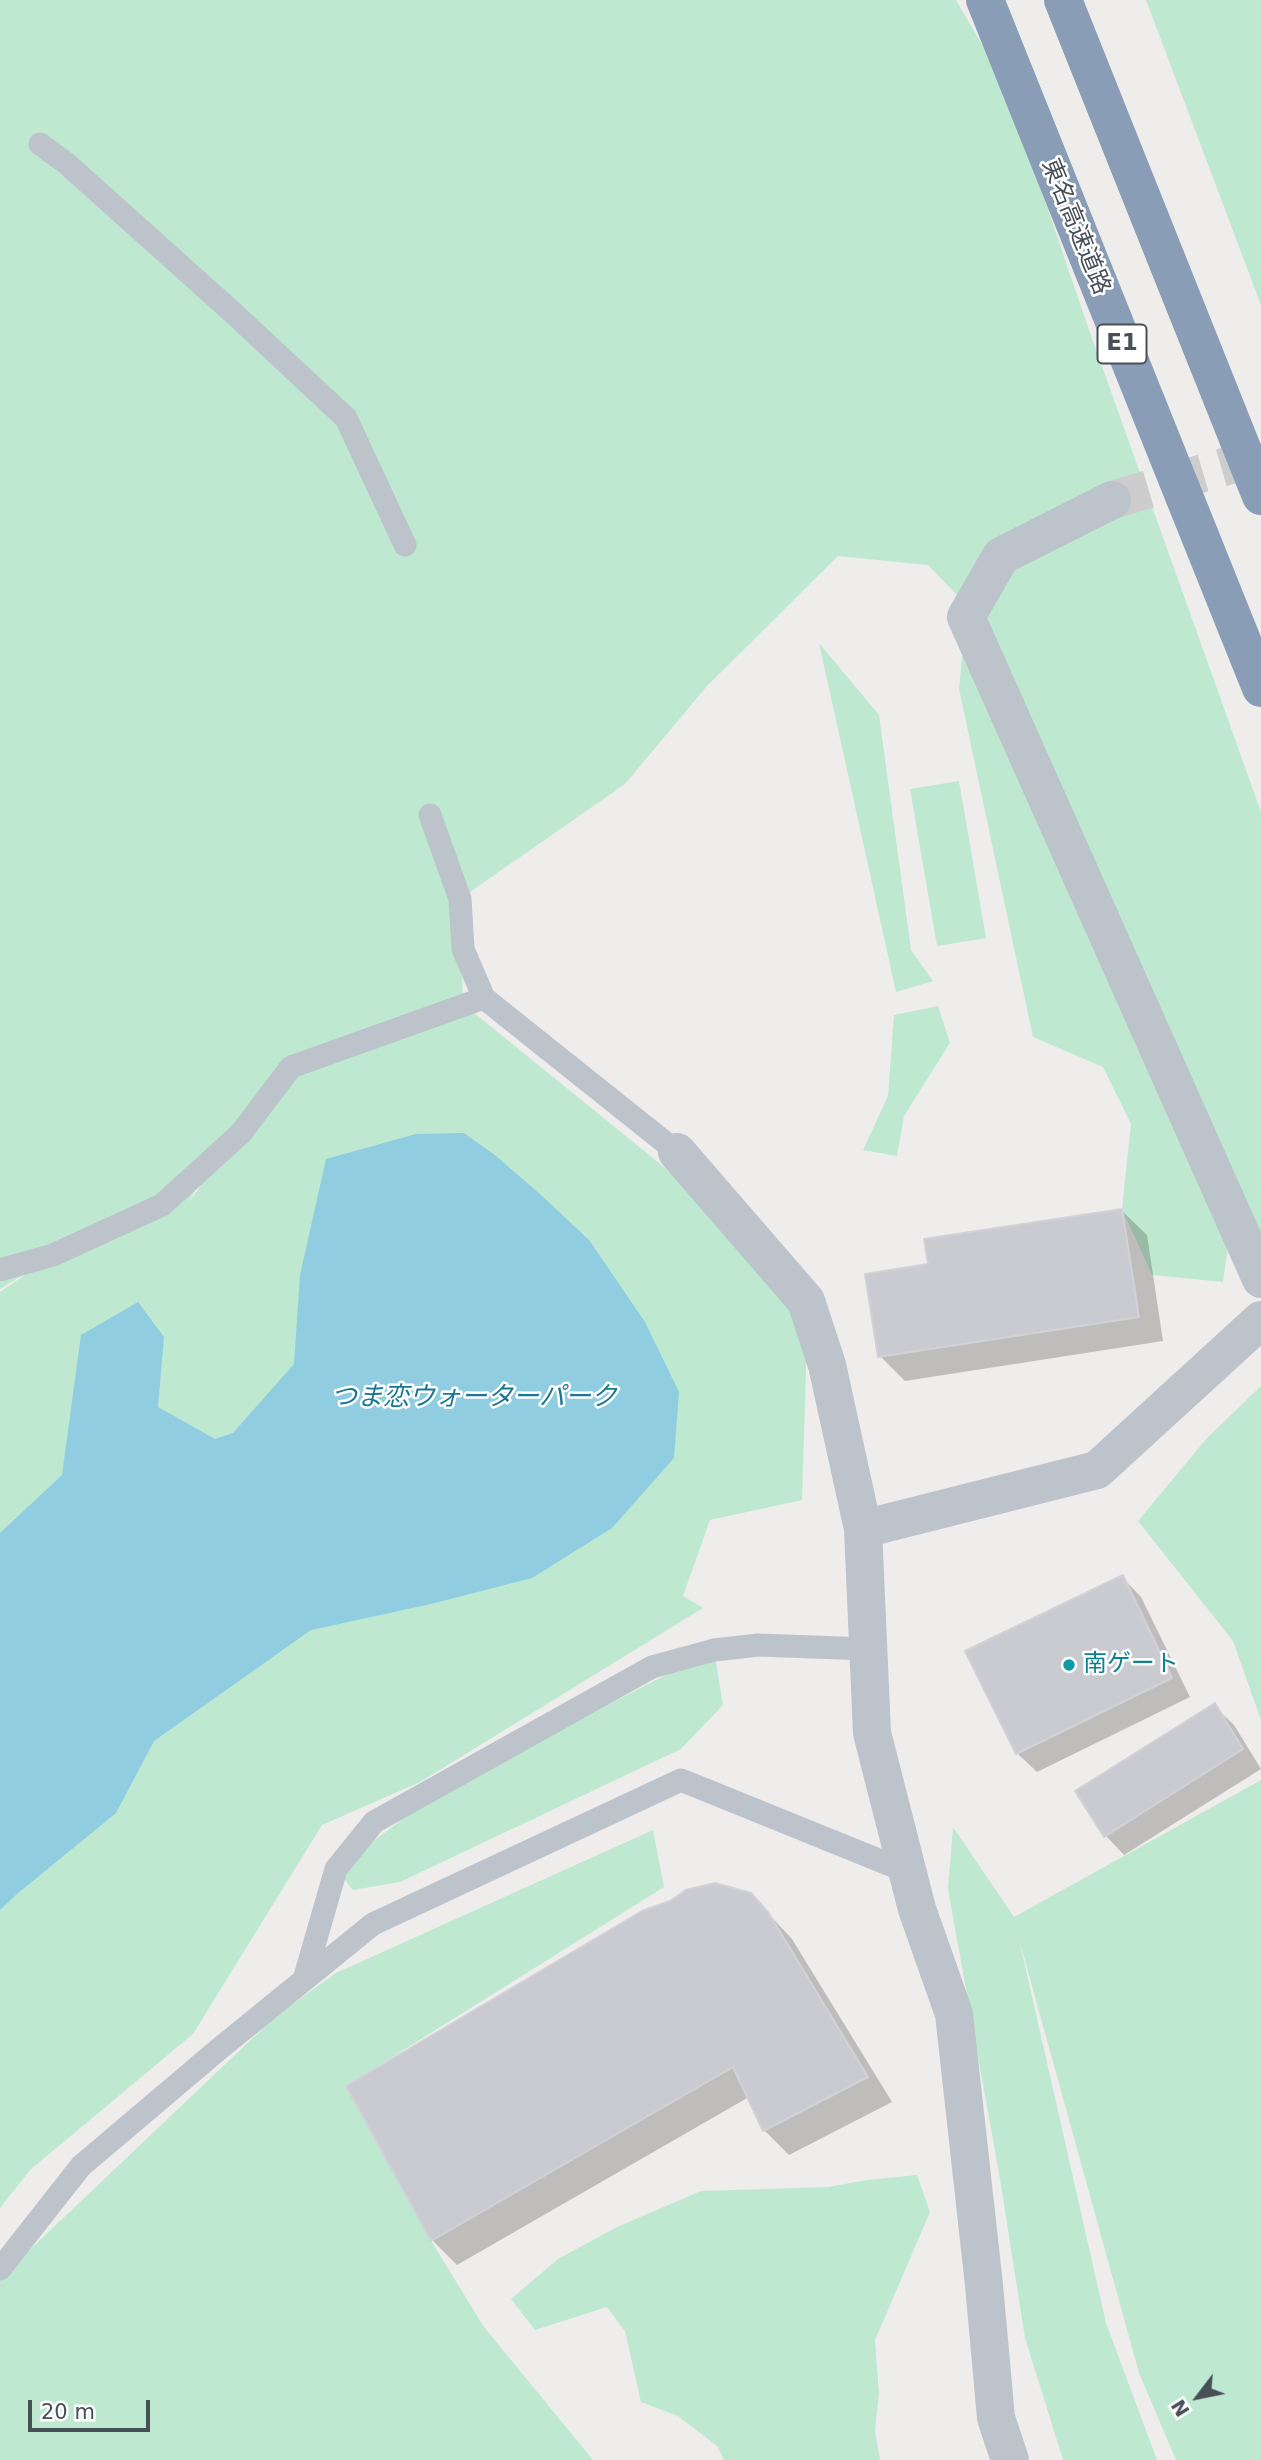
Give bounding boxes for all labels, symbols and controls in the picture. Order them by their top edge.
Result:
street label: 東名高速道路 [1035,155,1115,299]
road number: E1 [1098,324,1146,364]
water label: つま恋ウォーターパーク [331,1382,617,1414]
place label: 南ゲート [1083,1651,1179,1679]
marker: 南ゲート [1061,1657,1077,1673]
north arrow [1163,2362,1233,2432]
scale bar [32,2386,154,2430]
text: N [1167,2396,1194,2421]
text: 20 m [41,2400,95,2424]

